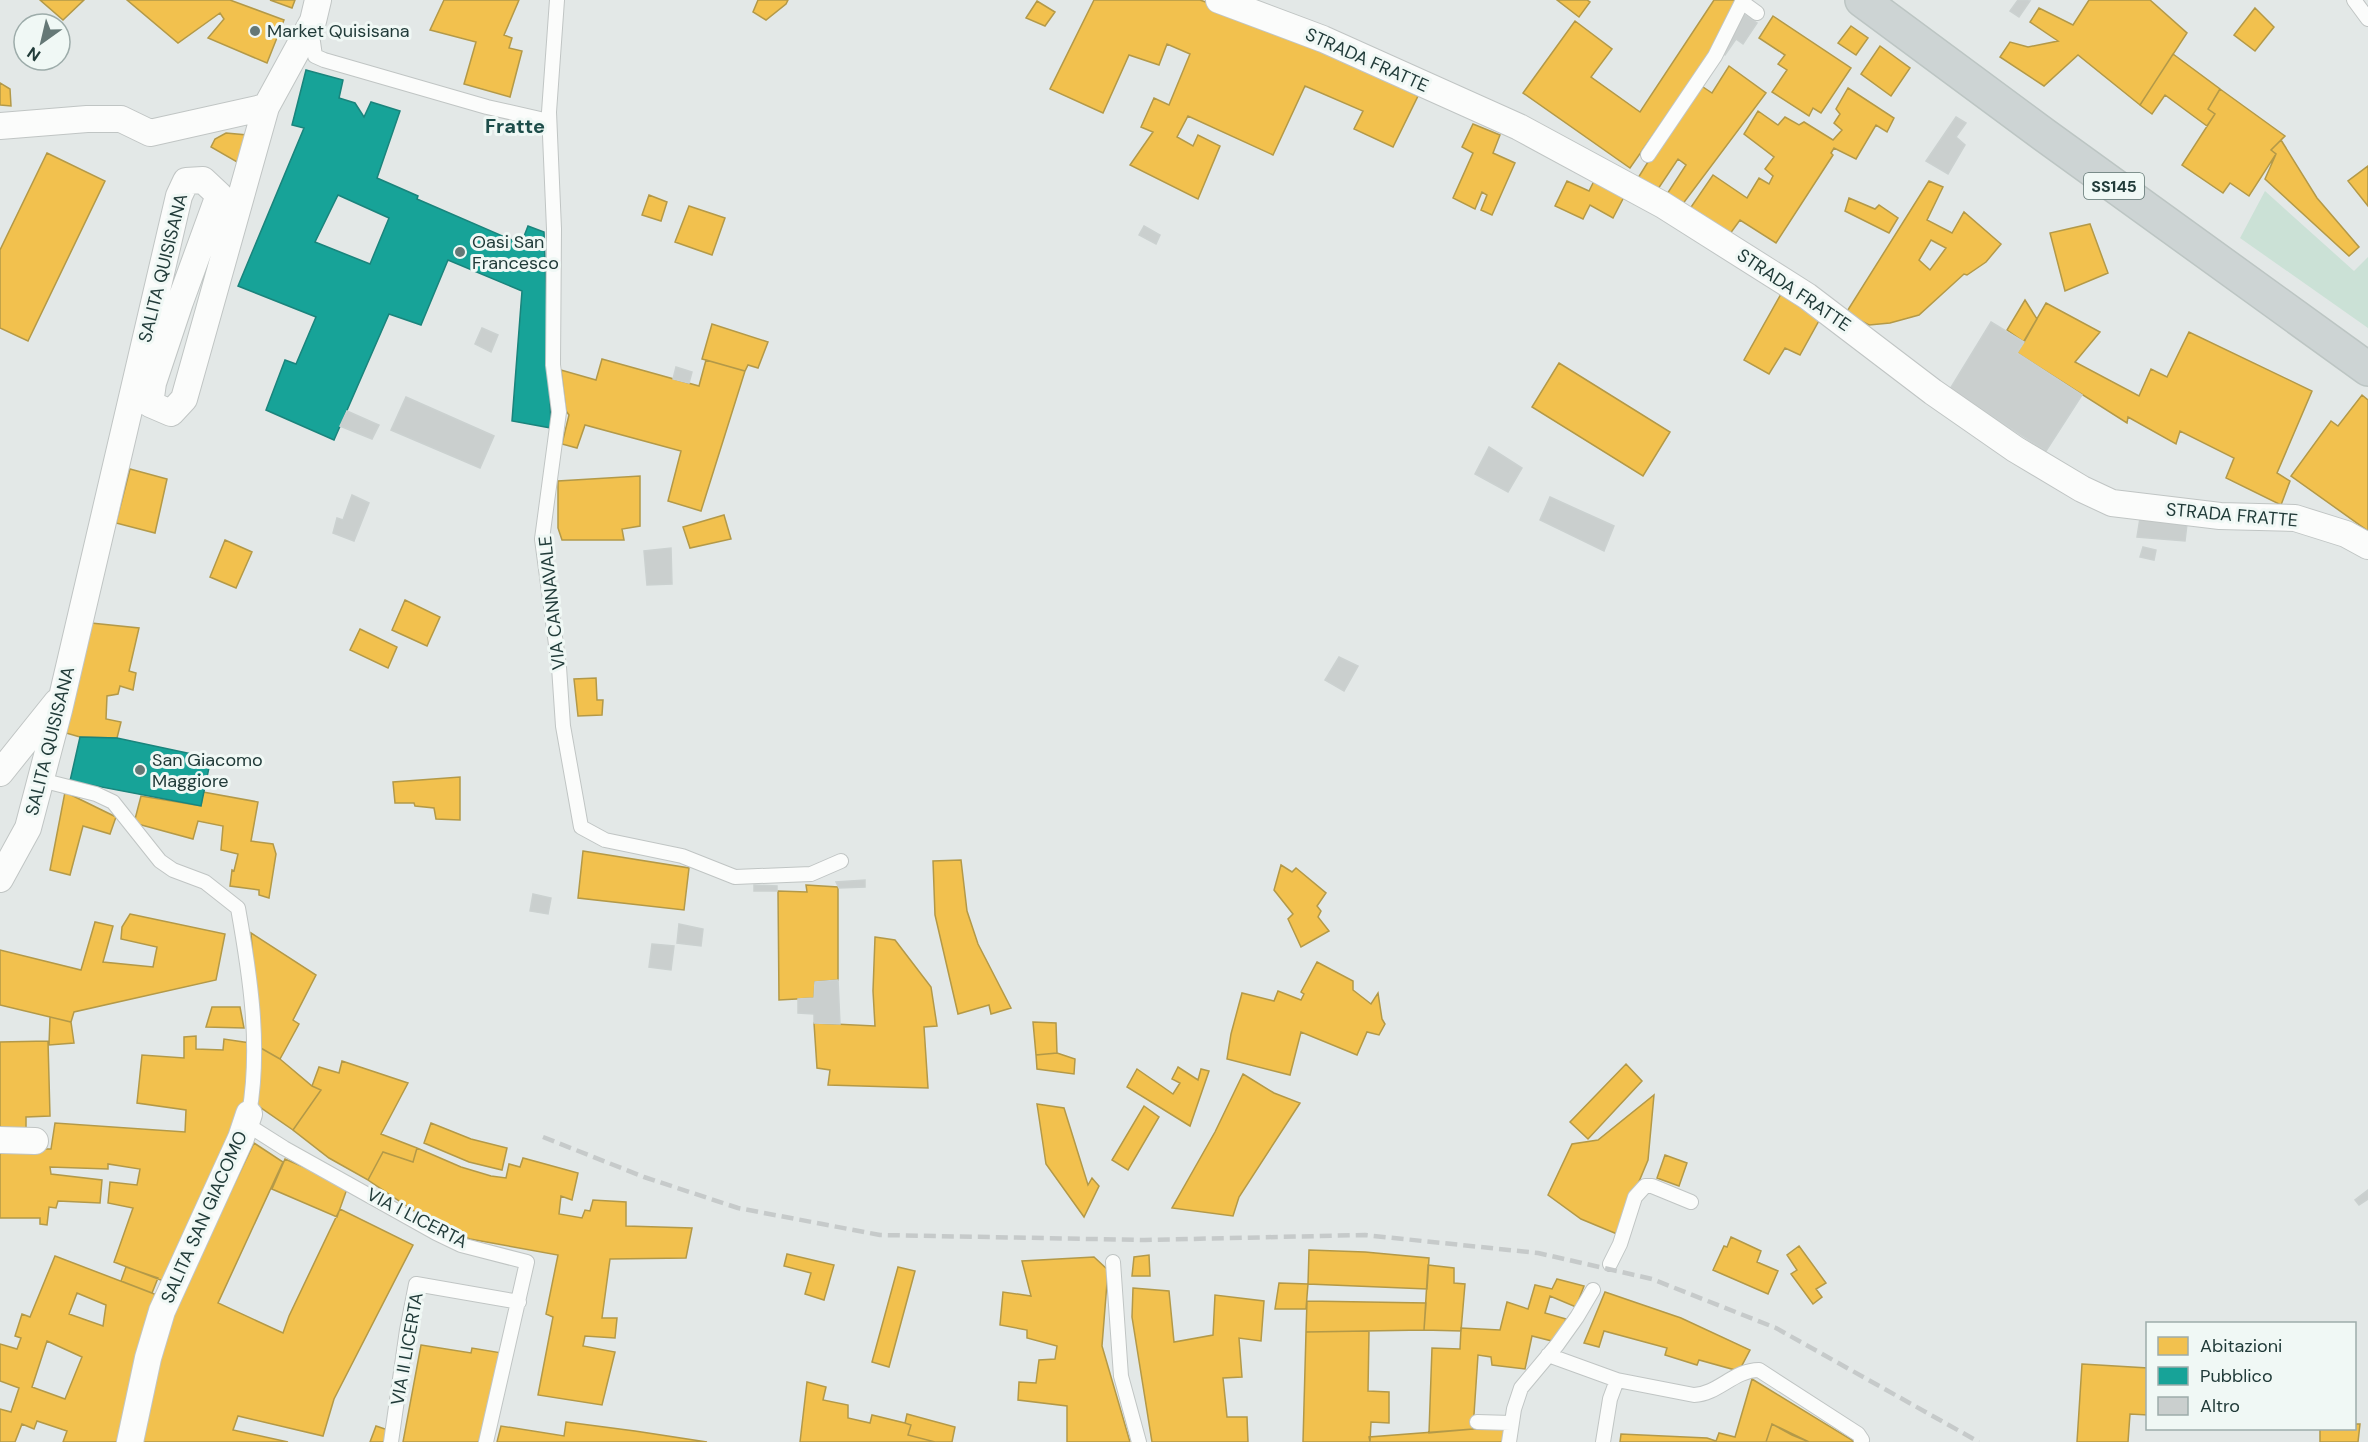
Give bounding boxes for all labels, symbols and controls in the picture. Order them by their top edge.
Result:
north arrow [12,12,72,72]
place label: Market Quisisana [267,19,410,43]
street label: STRADA FRATTE [1302,22,1432,98]
marker: Market Quisisana [248,24,262,38]
text: N [23,42,45,66]
district label: Fratte [485,113,545,139]
road number: SS145 [2084,173,2144,199]
street label: SALITA QUISISANA [133,191,193,345]
place label: Oasi San Francesco [472,230,559,275]
street label: STRADA FRATTE [1732,243,1856,337]
marker: Oasi San Francesco [453,245,467,259]
street label: STRADA FRATTE [2165,497,2299,533]
street label: VIA CANNAVALE [533,535,571,671]
street label: SALITA QUISISANA [20,664,80,818]
place label: San Giacomo Maggiore [152,748,263,793]
marker: San Giacomo Maggiore [133,763,147,777]
street label: SALITA SAN GIACOMO [155,1127,253,1307]
street label: VIA I LICERTA [363,1182,472,1254]
street label: VIA II LICERTA [385,1291,429,1407]
legend [2146,1322,2356,1430]
text: Abitazioni [2200,1334,2282,1358]
text: Pubblico [2200,1364,2273,1388]
text: Altro [2200,1394,2240,1418]

